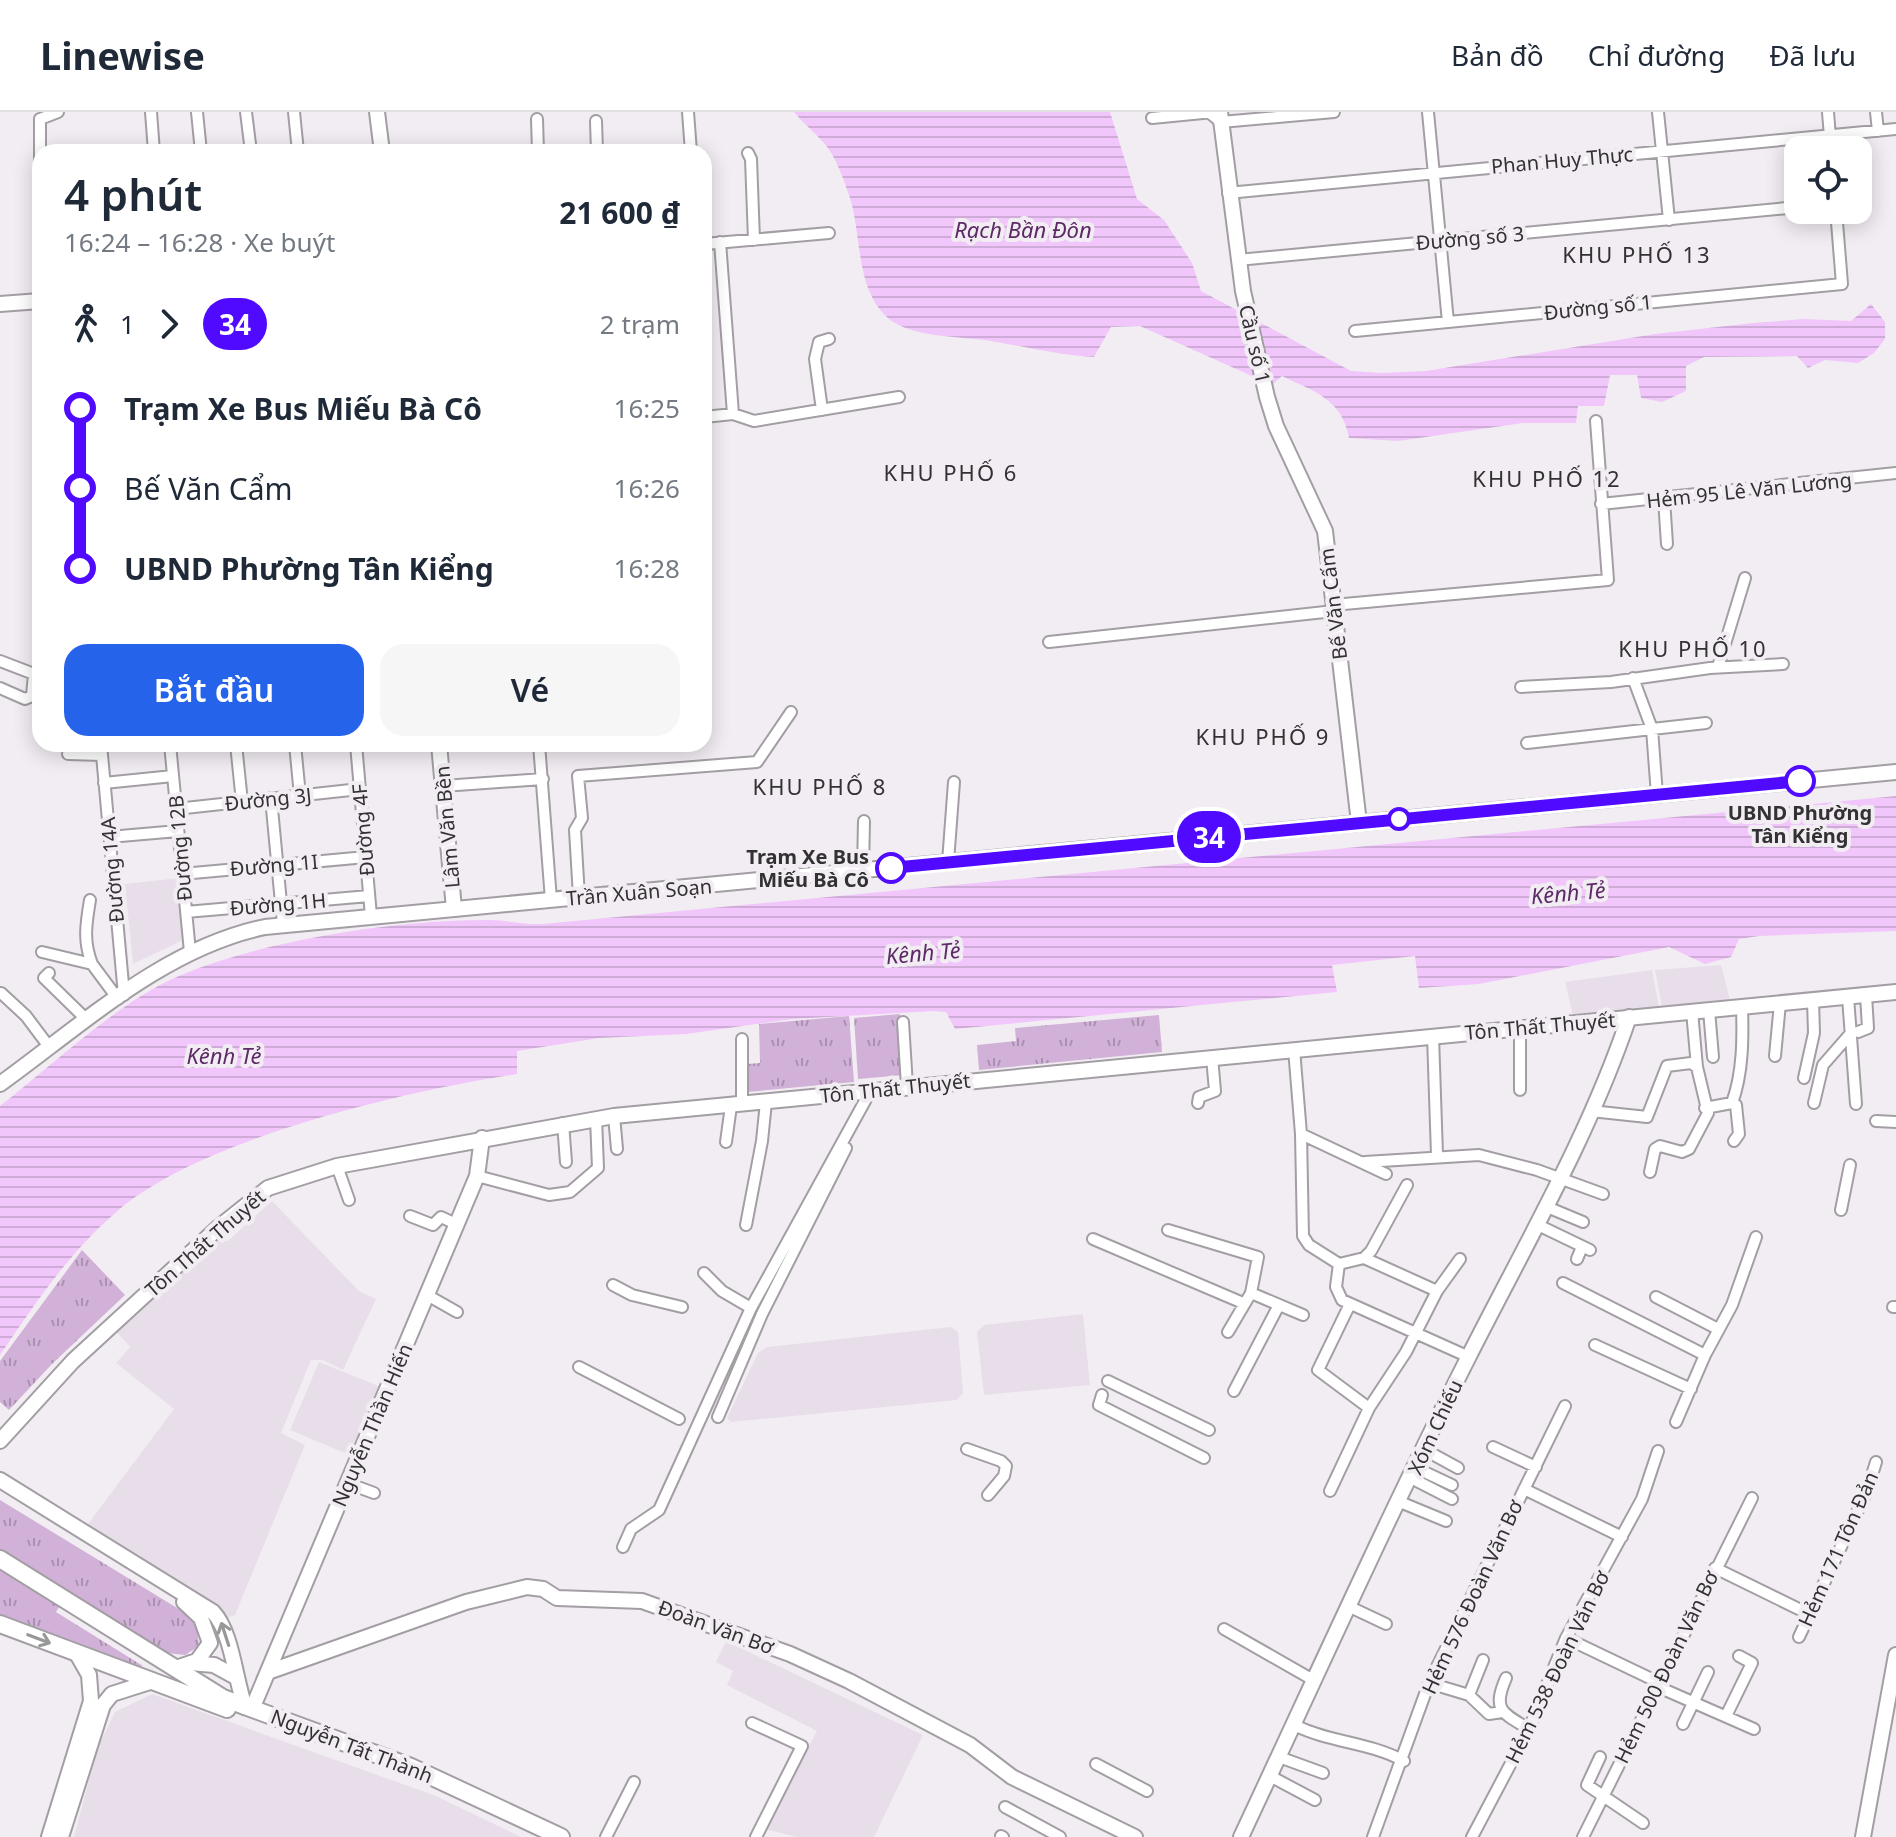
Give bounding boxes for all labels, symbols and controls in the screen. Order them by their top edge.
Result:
text: Linewise [40,29,205,81]
text: Bản đồ [1451,36,1544,74]
text: Chỉ đường [1588,36,1725,74]
text: Đã lưu [1769,36,1856,74]
map controls [1784,136,1872,224]
button: locate [1784,136,1872,224]
street label: Phan Huy Thực [1490,140,1634,180]
text: 4 phút [64,164,202,224]
text: 21 600 ₫ [559,192,680,233]
water label: Rạch Bần Đôn [954,214,1092,244]
street label: Đường số 3 [1415,220,1525,256]
text: 16:24 – 16:28 · Xe buýt [64,224,335,260]
district label: KHU PHỐ 13 [1562,239,1712,269]
street label: Đường số 1 [1543,288,1653,326]
icon: walk [64,302,108,346]
icon: forward [147,302,191,346]
street label: Cầu số 1 [1233,302,1277,386]
text: 34 [219,305,251,343]
text: 1 [120,306,135,342]
text: 2 trạm [600,306,680,342]
text: Trạm Xe Bus Miếu Bà Cô [124,388,482,429]
text: 16:25 [614,390,680,426]
district label: KHU PHỐ 6 [884,457,1018,487]
district label: KHU PHỐ 12 [1472,463,1622,493]
street label: Hẻm 95 Lê Văn Lương [1645,466,1853,514]
text: Bế Văn Cẩm [124,468,293,509]
text: 16:26 [614,470,680,506]
street label: Bế Văn Cấm [1313,547,1353,661]
text: UBND Phường Tân Kiểng [124,548,494,589]
text: 16:28 [614,550,680,586]
district label: KHU PHỐ 10 [1618,633,1768,663]
button: Bắt đầu [64,644,364,736]
button: Vé [380,644,680,736]
district label: KHU PHỐ 9 [1196,721,1330,751]
street label: Lâm Văn Bền [428,765,466,889]
marker: UBND Phường Tân Kiểng [1785,766,1815,796]
district label: KHU PHỐ 8 [753,771,887,801]
street label: Đường 3J [223,781,313,817]
street label: Đường 4F [346,783,380,877]
street label: Đường 12B [162,794,198,902]
place label: UBND Phường Tân Kiểng [1728,799,1872,849]
unlabelled marker [1388,808,1410,830]
line badge: 34 [1173,811,1245,863]
street label: Đường 14A [94,816,130,924]
text: 34 [1193,818,1225,856]
place label: Trạm Xe Bus Miếu Bà Cô [746,843,869,893]
street label: Đường 1I [229,848,319,882]
marker: Trạm Xe Bus Miếu Bà Cô [876,853,906,883]
street label: Trần Xuân Soạn [565,872,713,912]
water label: Kênh Tẻ [1529,874,1607,910]
street label: Đường 1H [229,886,327,922]
water label: Kênh Tẻ [884,934,962,970]
street label: Tôn Thất Thuyết [1464,1006,1616,1046]
water label: Kênh Tẻ [187,1040,262,1070]
street label: Tôn Thất Thuyết [818,1067,972,1109]
street label: Tôn Thất Thuyết [139,1183,271,1303]
street label: Nguyễn Thần Hiến [325,1339,419,1511]
street label: Xóm Chiếu [1401,1375,1469,1479]
street label: Hẻm 171 Tôn Đản [1792,1467,1884,1631]
street label: Hẻm 576 Đoàn Văn Bơ [1415,1495,1529,1698]
street label: Hẻm 538 Đoàn Văn Bơ [1499,1566,1616,1768]
street label: Hẻm 500 Đoàn Văn Bơ [1608,1566,1725,1768]
street label: Đoàn Văn Bơ [654,1594,778,1661]
one-way arrow [217,1622,232,1648]
one-way arrow [26,1633,51,1647]
street label: Nguyễn Tất Thành [267,1703,437,1789]

